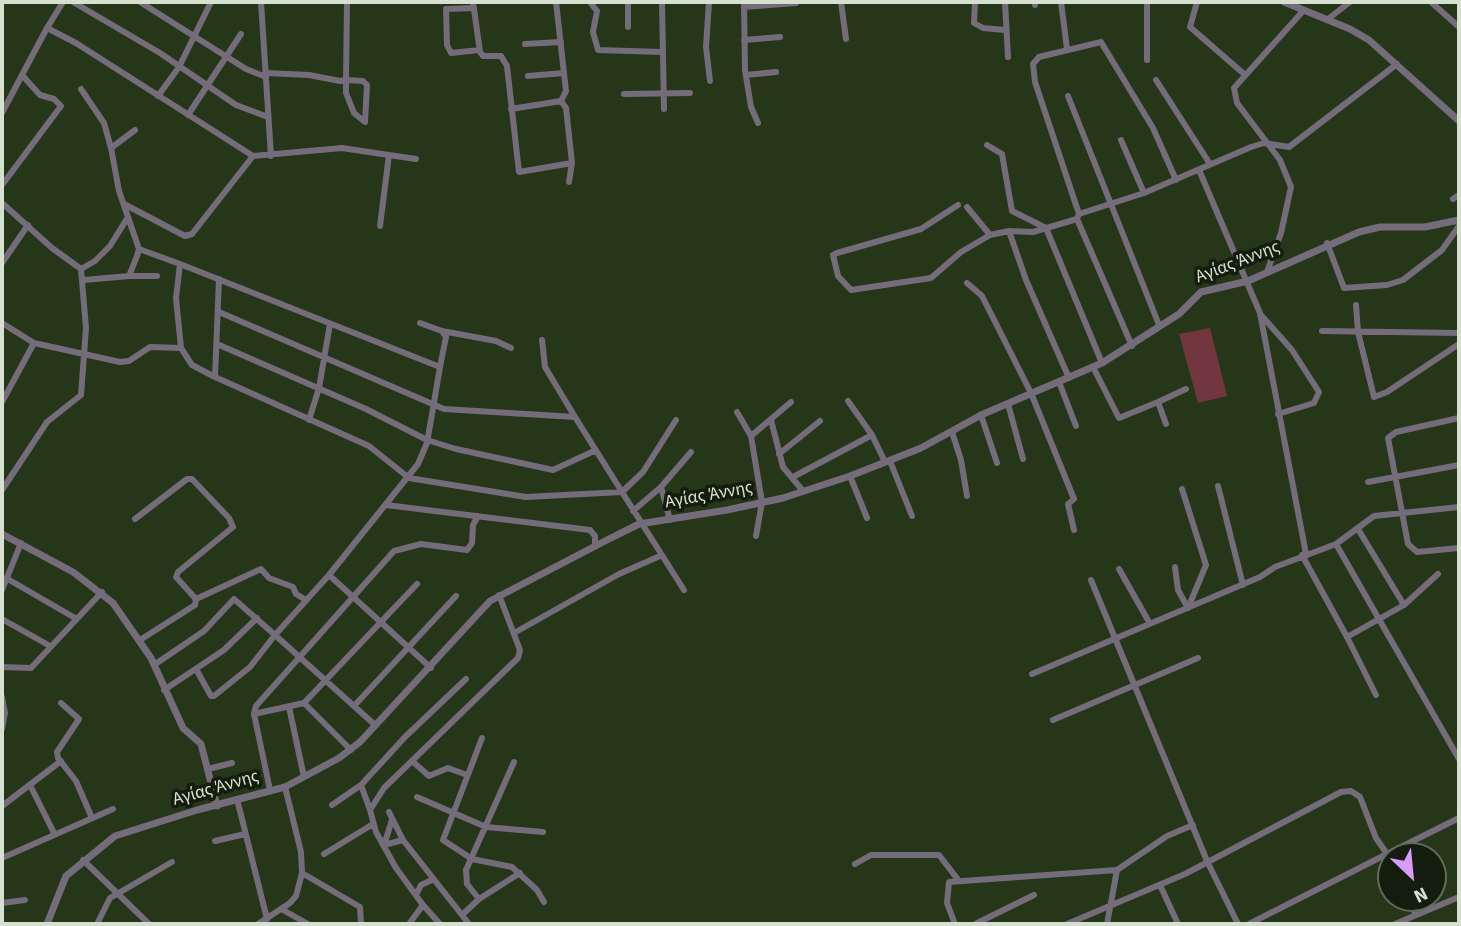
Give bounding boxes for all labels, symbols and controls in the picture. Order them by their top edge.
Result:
street label: Αγίας Άννης [1193,237,1283,289]
street label: Αγίας Άννης [663,478,755,514]
street label: Αγίας Άννης [170,766,262,812]
north arrow [1377,842,1447,912]
text: N [1409,880,1432,909]

